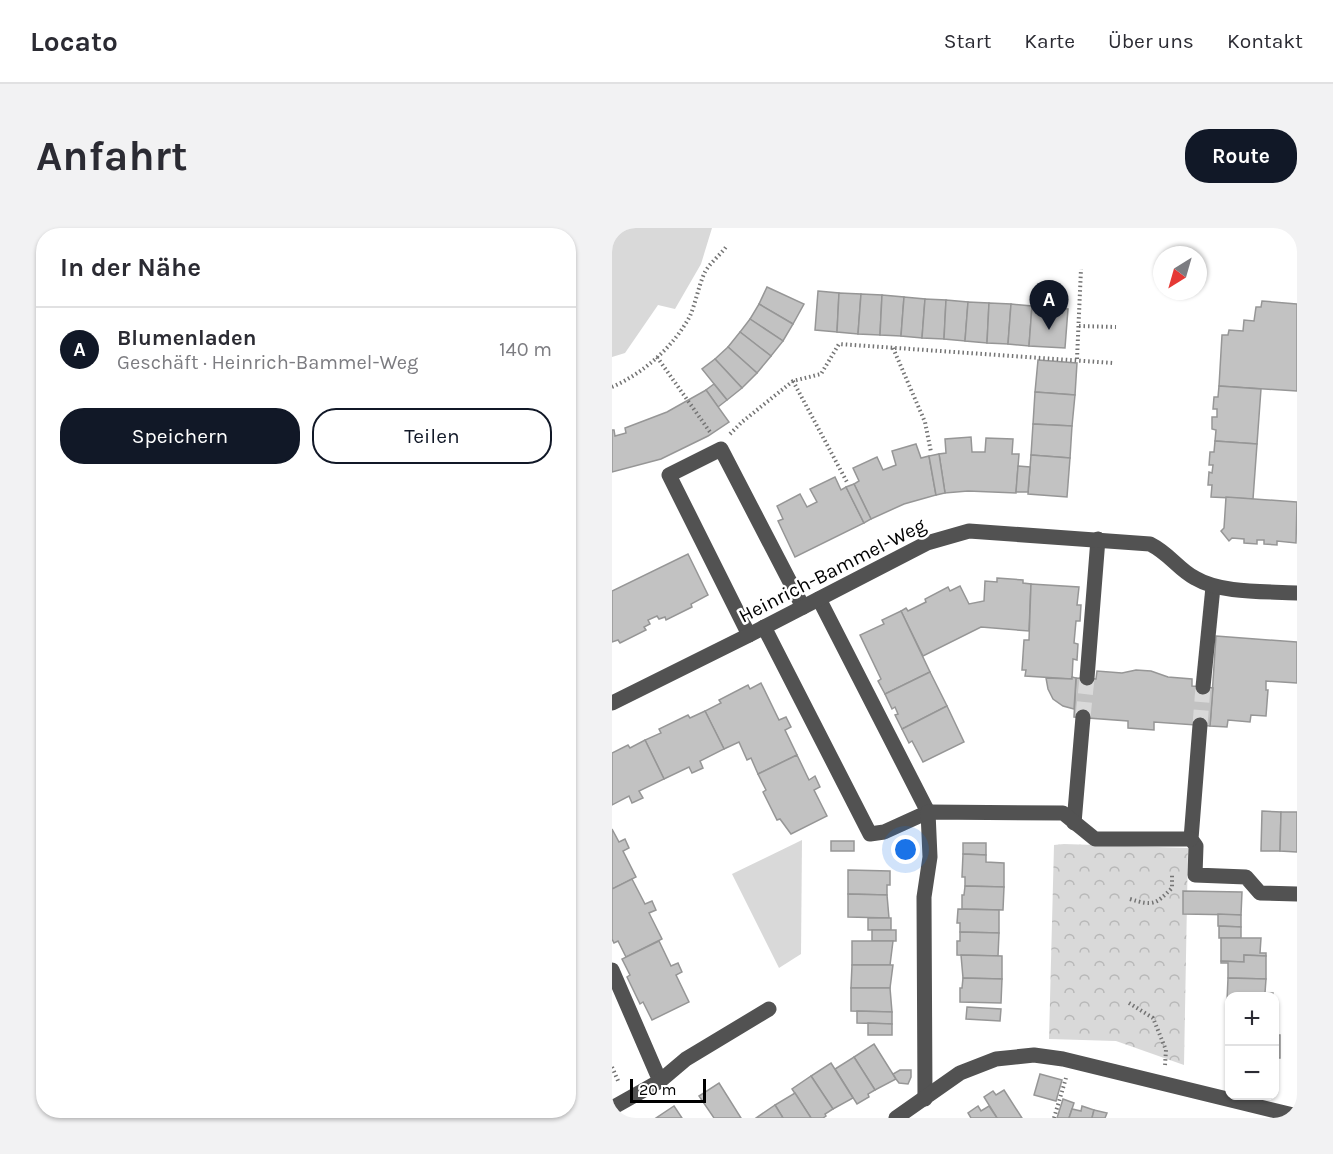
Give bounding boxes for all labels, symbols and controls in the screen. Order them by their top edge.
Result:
text: Locato [30,25,118,58]
text: Start [944,29,991,53]
text: Karte [1024,29,1075,53]
text: Über uns [1108,29,1194,53]
text: Kontakt [1227,29,1303,53]
button: Route [1185,129,1297,183]
text: Anfahrt [36,131,188,181]
north arrow [1153,246,1207,300]
text: In der Nähe [60,252,201,283]
pin: A [1030,280,1068,330]
text: Blumenladen [117,325,256,351]
text: A [73,338,86,361]
text: 140 m [499,338,552,361]
text: Geschäft · Heinrich-Bammel-Weg [117,351,418,374]
button: Speichern [60,408,300,464]
button: Teilen [312,408,552,464]
street label: Heinrich-Bammel-Weg [735,513,930,628]
your location [891,835,920,864]
map controls [1225,992,1279,1100]
button: + [1225,992,1279,1046]
button: − [1225,1046,1279,1100]
scale bar [630,1076,706,1104]
text: 20 m [639,1080,677,1099]

